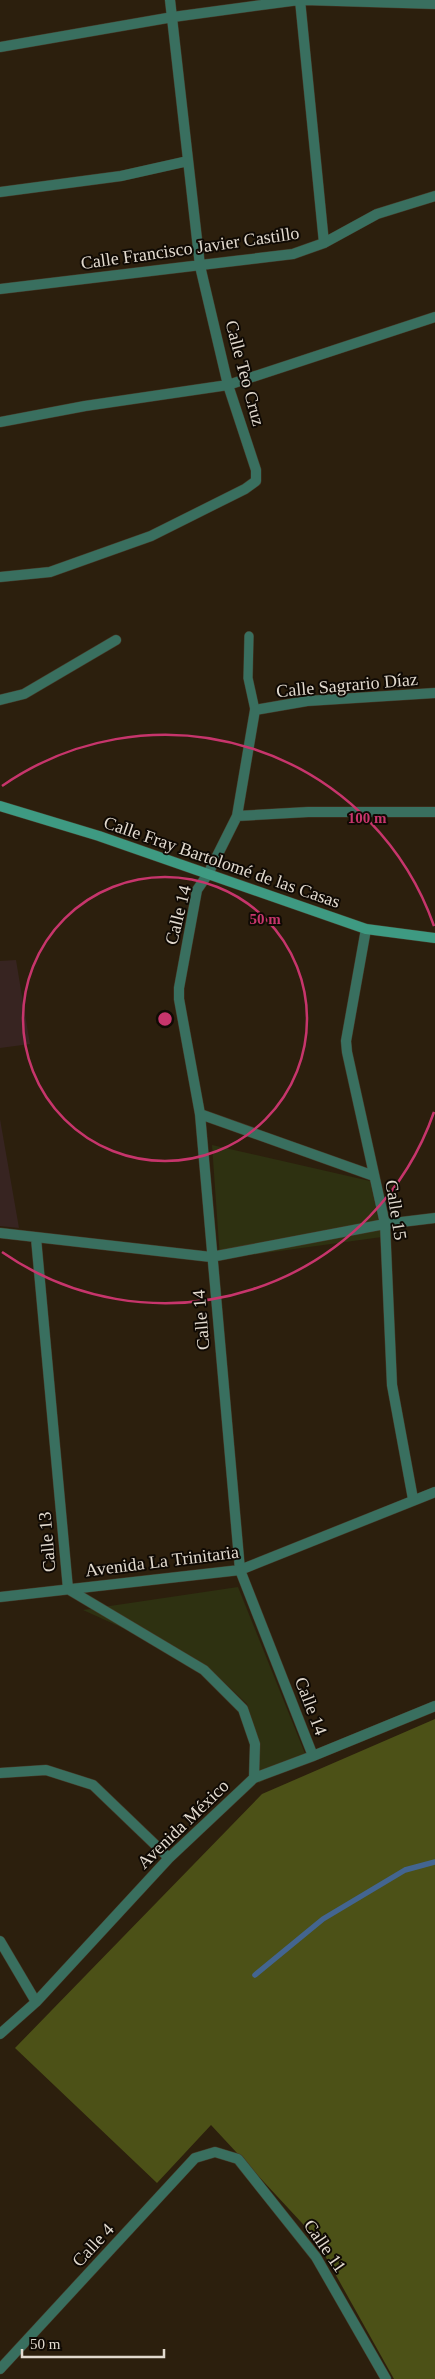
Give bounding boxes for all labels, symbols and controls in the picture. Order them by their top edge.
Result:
street label: Calle Francisco Javier Castillo [79,223,301,273]
street label: Calle Teo Cruz [221,318,269,428]
street label: Calle Sagrario Díaz [275,669,419,701]
text: 100 m [348,810,387,826]
street label: Calle Fray Bartolomé de las Casas [101,812,343,912]
street label: Calle 14 [161,883,195,947]
text: 50 m [249,911,281,927]
centre of rings [156,1010,174,1028]
street label: Calle 15 [381,1179,411,1241]
street label: Calle 14 [188,1289,214,1351]
street label: Calle 13 [34,1511,60,1573]
street label: Avenida La Trinitaria [84,1542,240,1580]
street label: Calle 14 [291,1674,331,1738]
street label: Avenida México [133,1775,233,1873]
street label: Calle 11 [300,2216,350,2276]
street label: Calle 4 [68,2219,118,2271]
scale bar [22,2326,165,2358]
text: 50 m [30,2336,61,2352]

